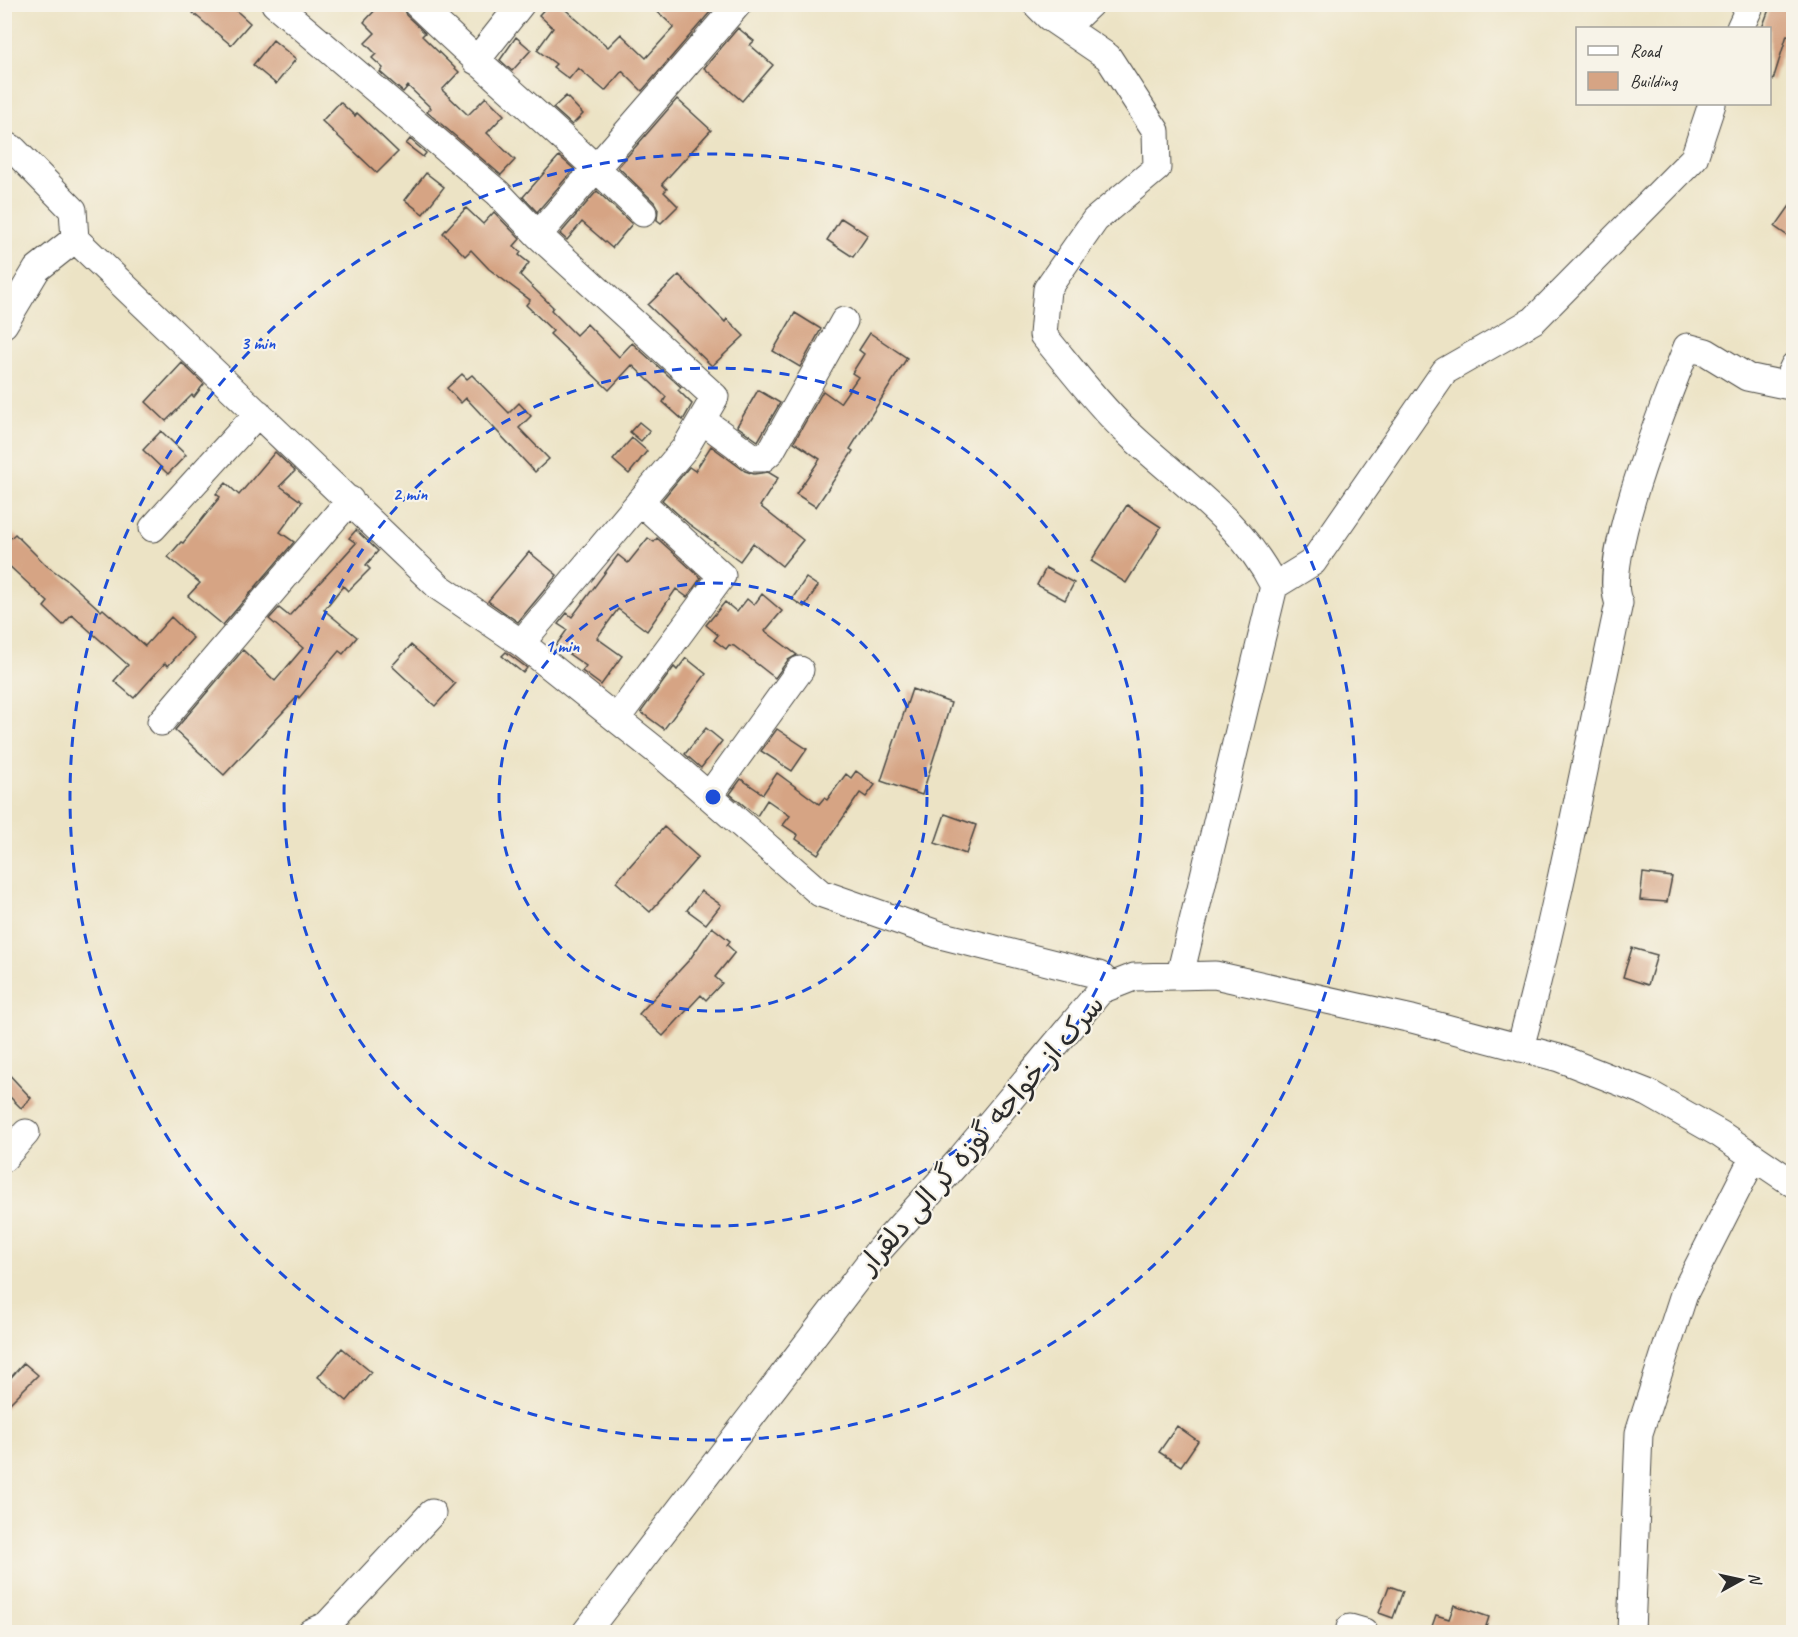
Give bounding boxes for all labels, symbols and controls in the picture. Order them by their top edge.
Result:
legend [1576,27,1771,105]
text: Road [1630,40,1663,62]
text: Building [1630,70,1679,92]
text: 3 min [241,332,276,354]
text: 2 min [393,483,428,505]
text: 1 min [545,635,580,657]
centre of rings [703,787,723,807]
street label: سرک از خواجه گوزه گر الی دلقرار [849,987,1112,1282]
north arrow [1711,1550,1771,1610]
text: N [1744,1572,1766,1587]

